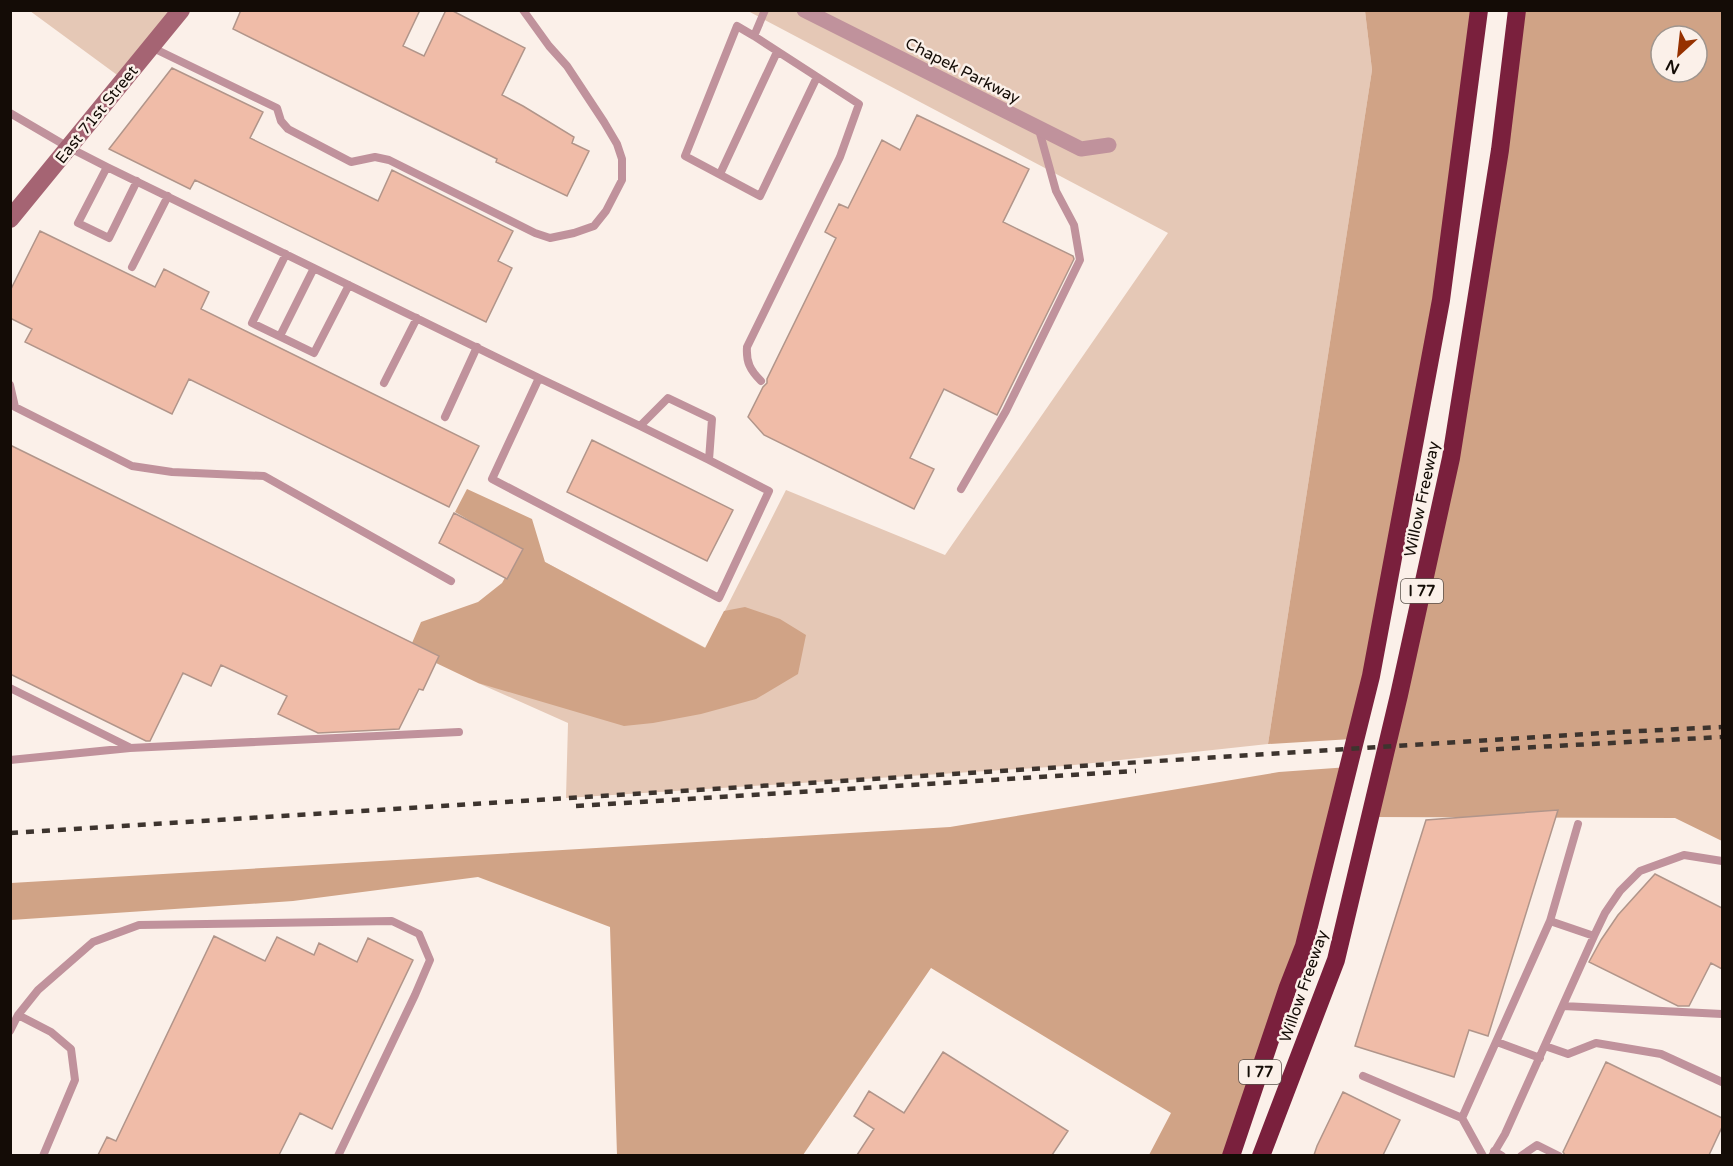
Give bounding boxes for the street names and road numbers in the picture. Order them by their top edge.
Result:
street label: Chapek Parkway [902,33,1024,109]
street label: East 71st Street [51,61,143,168]
street label: Willow Freeway [1400,439,1444,559]
road number: I 77 [1401,579,1443,603]
street label: Willow Freeway [1275,927,1333,1045]
road number: I 77 [1239,1060,1281,1084]

